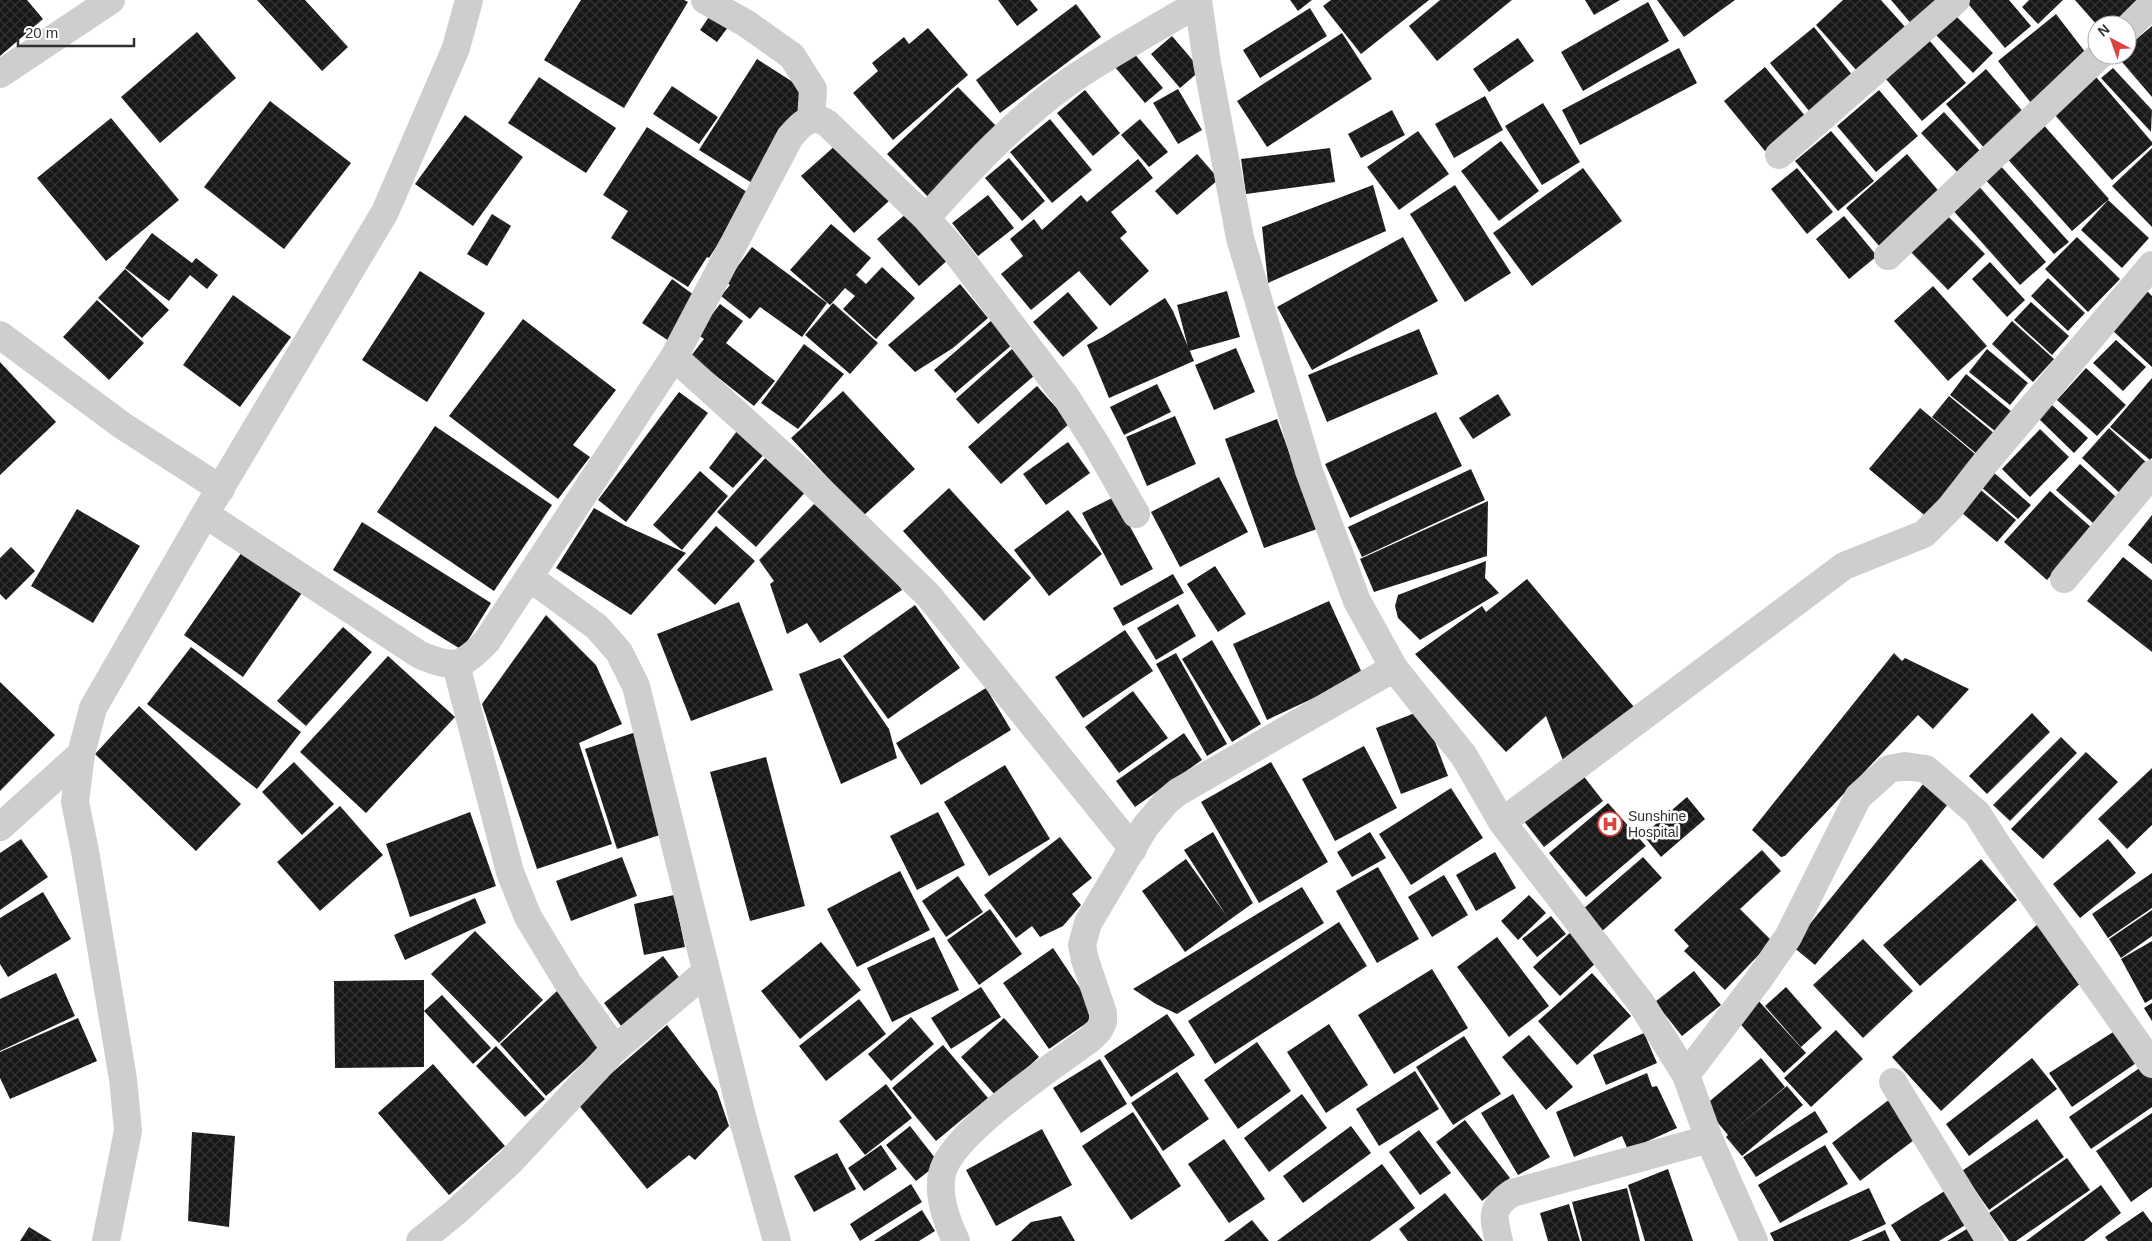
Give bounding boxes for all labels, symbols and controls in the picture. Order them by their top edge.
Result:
scale bar [18,15,134,47]
north arrow [2087,15,2137,65]
text: N [2094,21,2113,40]
text: 20 m [25,24,58,41]
place label: Sunshine Hospital [1628,808,1687,840]
hospital icon: Sunshine Hospital [1597,811,1623,837]

